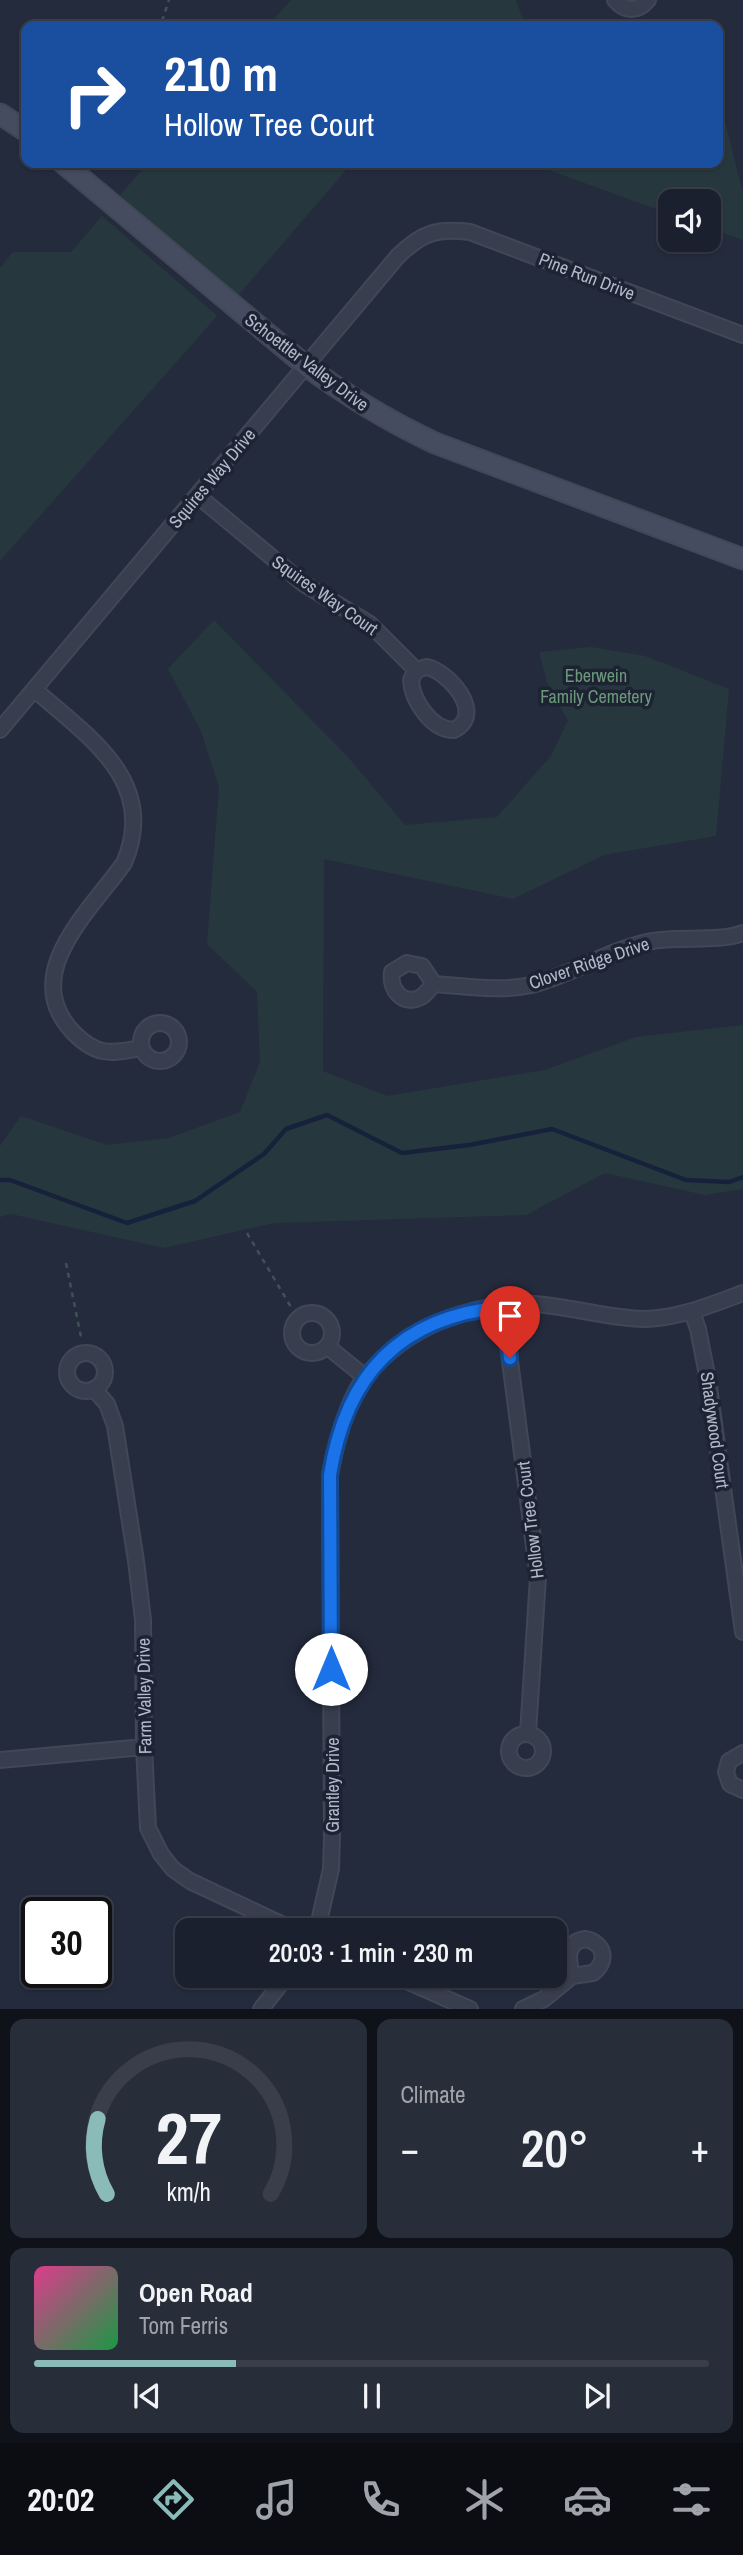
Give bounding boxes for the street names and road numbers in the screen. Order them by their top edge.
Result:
street label: Pine Run Drive [535,246,639,306]
street label: Schoettler Valley Drive [240,307,374,417]
street label: Squires Way Drive [163,423,261,533]
street label: Squires Way Court [267,549,383,641]
street label: Clover Ridge Drive [526,931,652,995]
street label: Shadywood Court [694,1370,736,1490]
street label: Hollow Tree Court [510,1460,550,1580]
street label: Farm Valley Drive [130,1638,158,1754]
street label: Grantley Drive [320,1737,345,1833]

